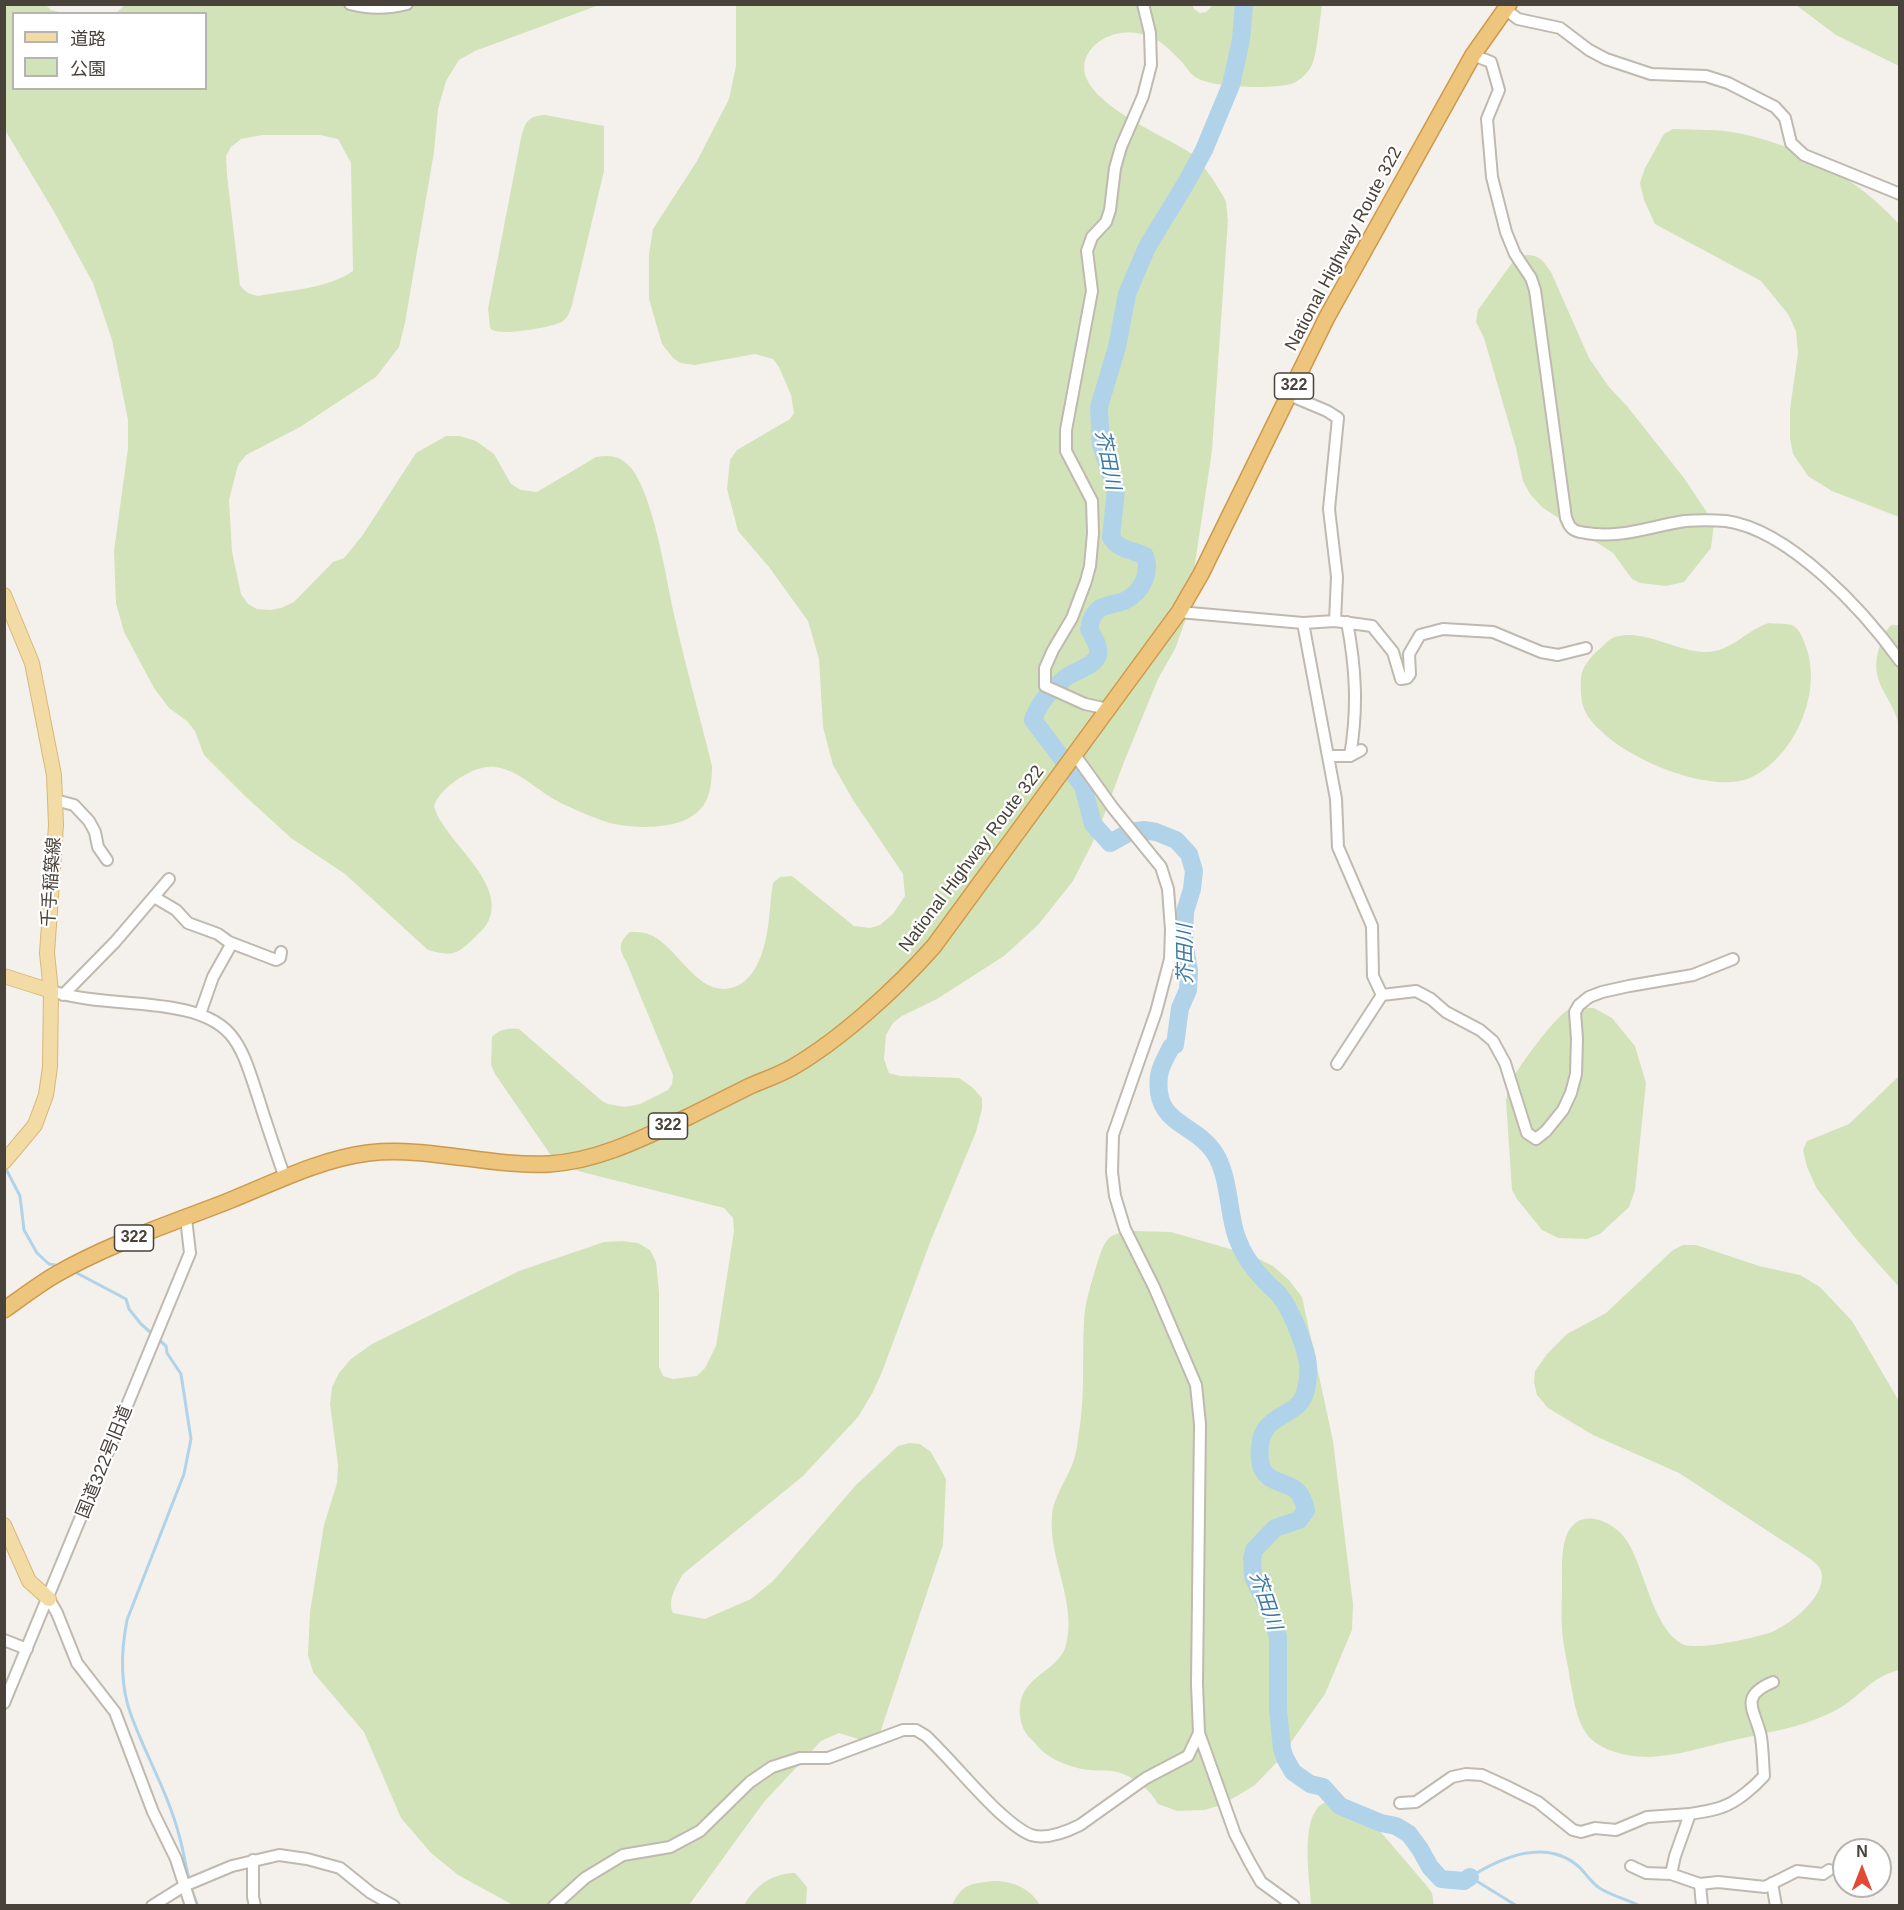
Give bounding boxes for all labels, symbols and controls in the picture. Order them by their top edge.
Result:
legend [12,12,207,90]
text: 道路 [70,29,106,49]
text: 公園 [70,59,106,79]
street label: National Highway Route 322 [1281,143,1407,355]
road number: 322 [1274,373,1314,399]
water label: 芥田川 [1089,428,1125,492]
street label: National Highway Route 322 [895,761,1049,957]
street label: 千手稲築線 [38,836,66,928]
water label: 芥田川 [1173,924,1199,984]
road number: 322 [648,1113,688,1139]
road number: 322 [114,1225,154,1251]
street label: 国道322号旧道 [73,1402,137,1522]
water label: 芥田川 [1244,1569,1286,1633]
north arrow [1832,1838,1892,1898]
text: N [1856,1843,1868,1860]

